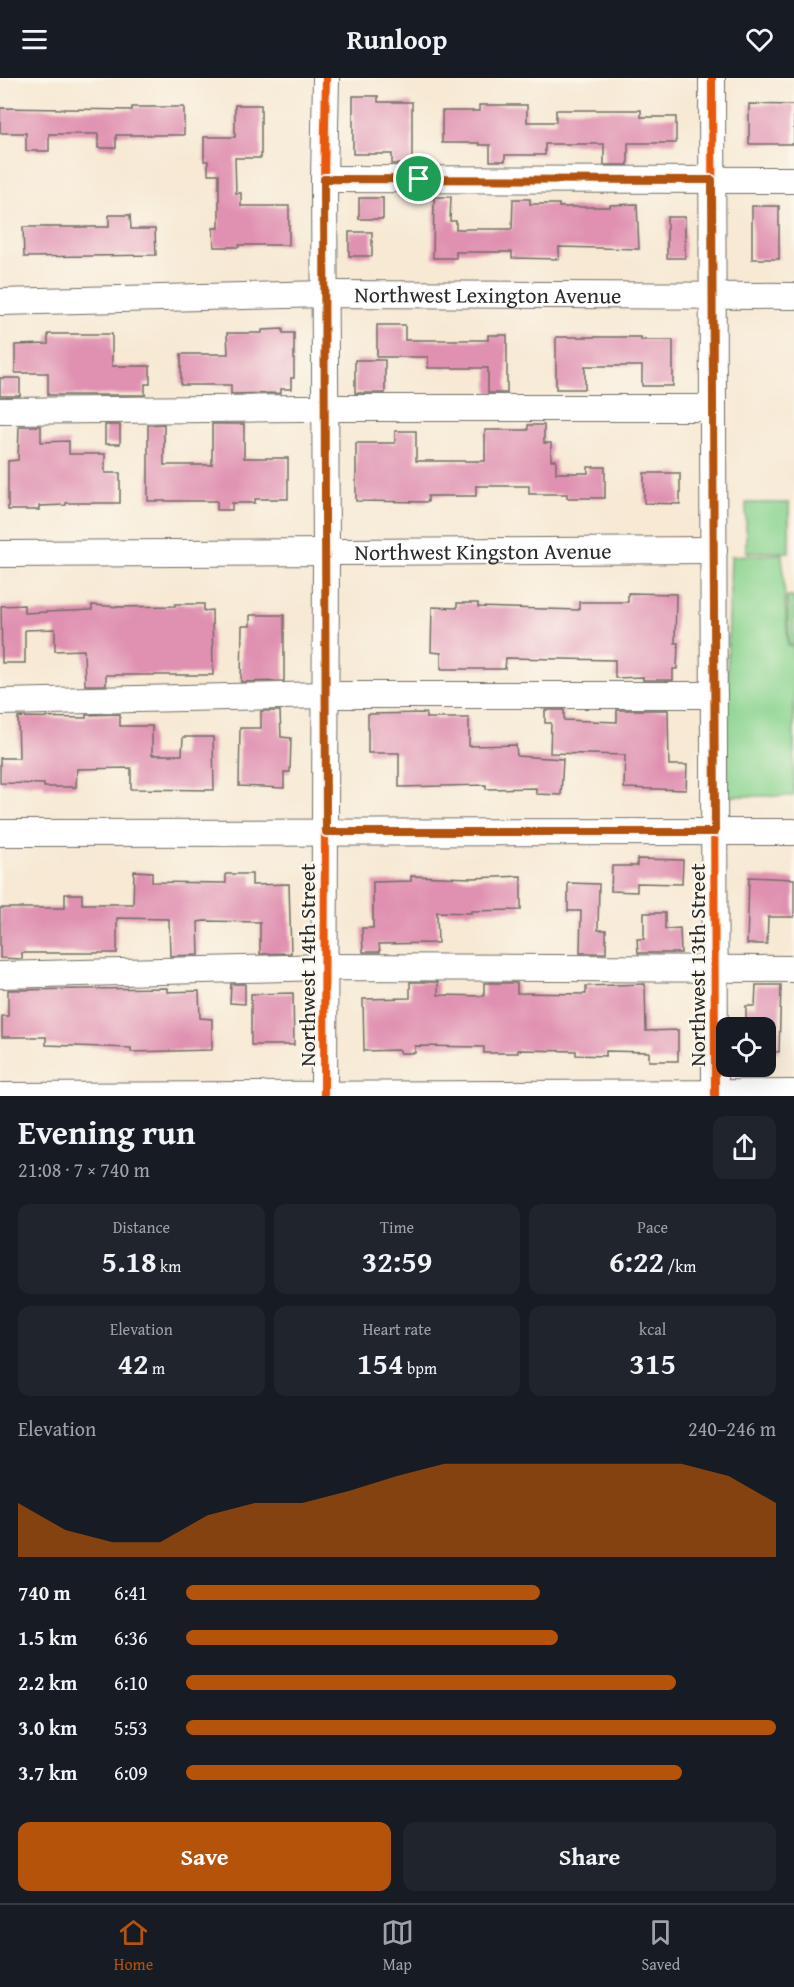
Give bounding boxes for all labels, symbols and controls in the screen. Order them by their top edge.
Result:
text: Runloop [347,19,447,59]
icon: menu [18,23,51,56]
icon: heart [743,23,776,56]
pin [393,153,444,204]
icon: arrive [402,162,435,195]
street label: Northwest Lexington Avenue [354,278,621,311]
street label: Northwest Kingston Avenue [354,535,612,568]
street label: Northwest 14th Street [291,863,323,1067]
street label: Northwest 13th Street [681,863,713,1067]
map controls [716,1017,776,1077]
button: locate [716,1017,776,1077]
text: Evening run [18,1108,195,1156]
button: share [713,1116,776,1179]
text: 21:08 · 7 × 740 m [18,1155,150,1184]
text: Distance [113,1215,170,1239]
text: Time [380,1215,414,1239]
text: Pace [637,1215,668,1239]
text: 5.18 [101,1239,157,1283]
text: 32:59 [362,1239,432,1283]
text: 6:22 [609,1239,664,1283]
text: km [157,1254,181,1278]
text: /km [664,1254,696,1278]
text: Elevation [110,1317,173,1341]
text: Heart rate [363,1317,431,1341]
text: kcal [639,1317,666,1341]
text: 42 [117,1341,149,1385]
text: 154 [357,1341,404,1385]
text: 315 [629,1341,676,1385]
text: m [149,1356,165,1380]
text: bpm [404,1356,437,1380]
text: Elevation [18,1414,96,1443]
text: 240–246 m [688,1414,776,1443]
text: 740 m [18,1578,71,1607]
text: 6:41 [114,1578,148,1607]
text: 1.5 km [18,1623,77,1652]
text: 6:36 [114,1623,148,1652]
text: 2.2 km [18,1668,77,1697]
text: 6:10 [114,1668,148,1697]
text: 3.0 km [18,1713,77,1742]
text: 5:53 [114,1713,148,1742]
text: 3.7 km [18,1758,77,1787]
text: 6:09 [114,1758,148,1787]
button: Save [18,1822,391,1891]
button: Share [403,1822,776,1891]
tab: Home [114,1916,153,1976]
tab: Map [381,1916,414,1976]
tab: Saved [641,1916,680,1976]

